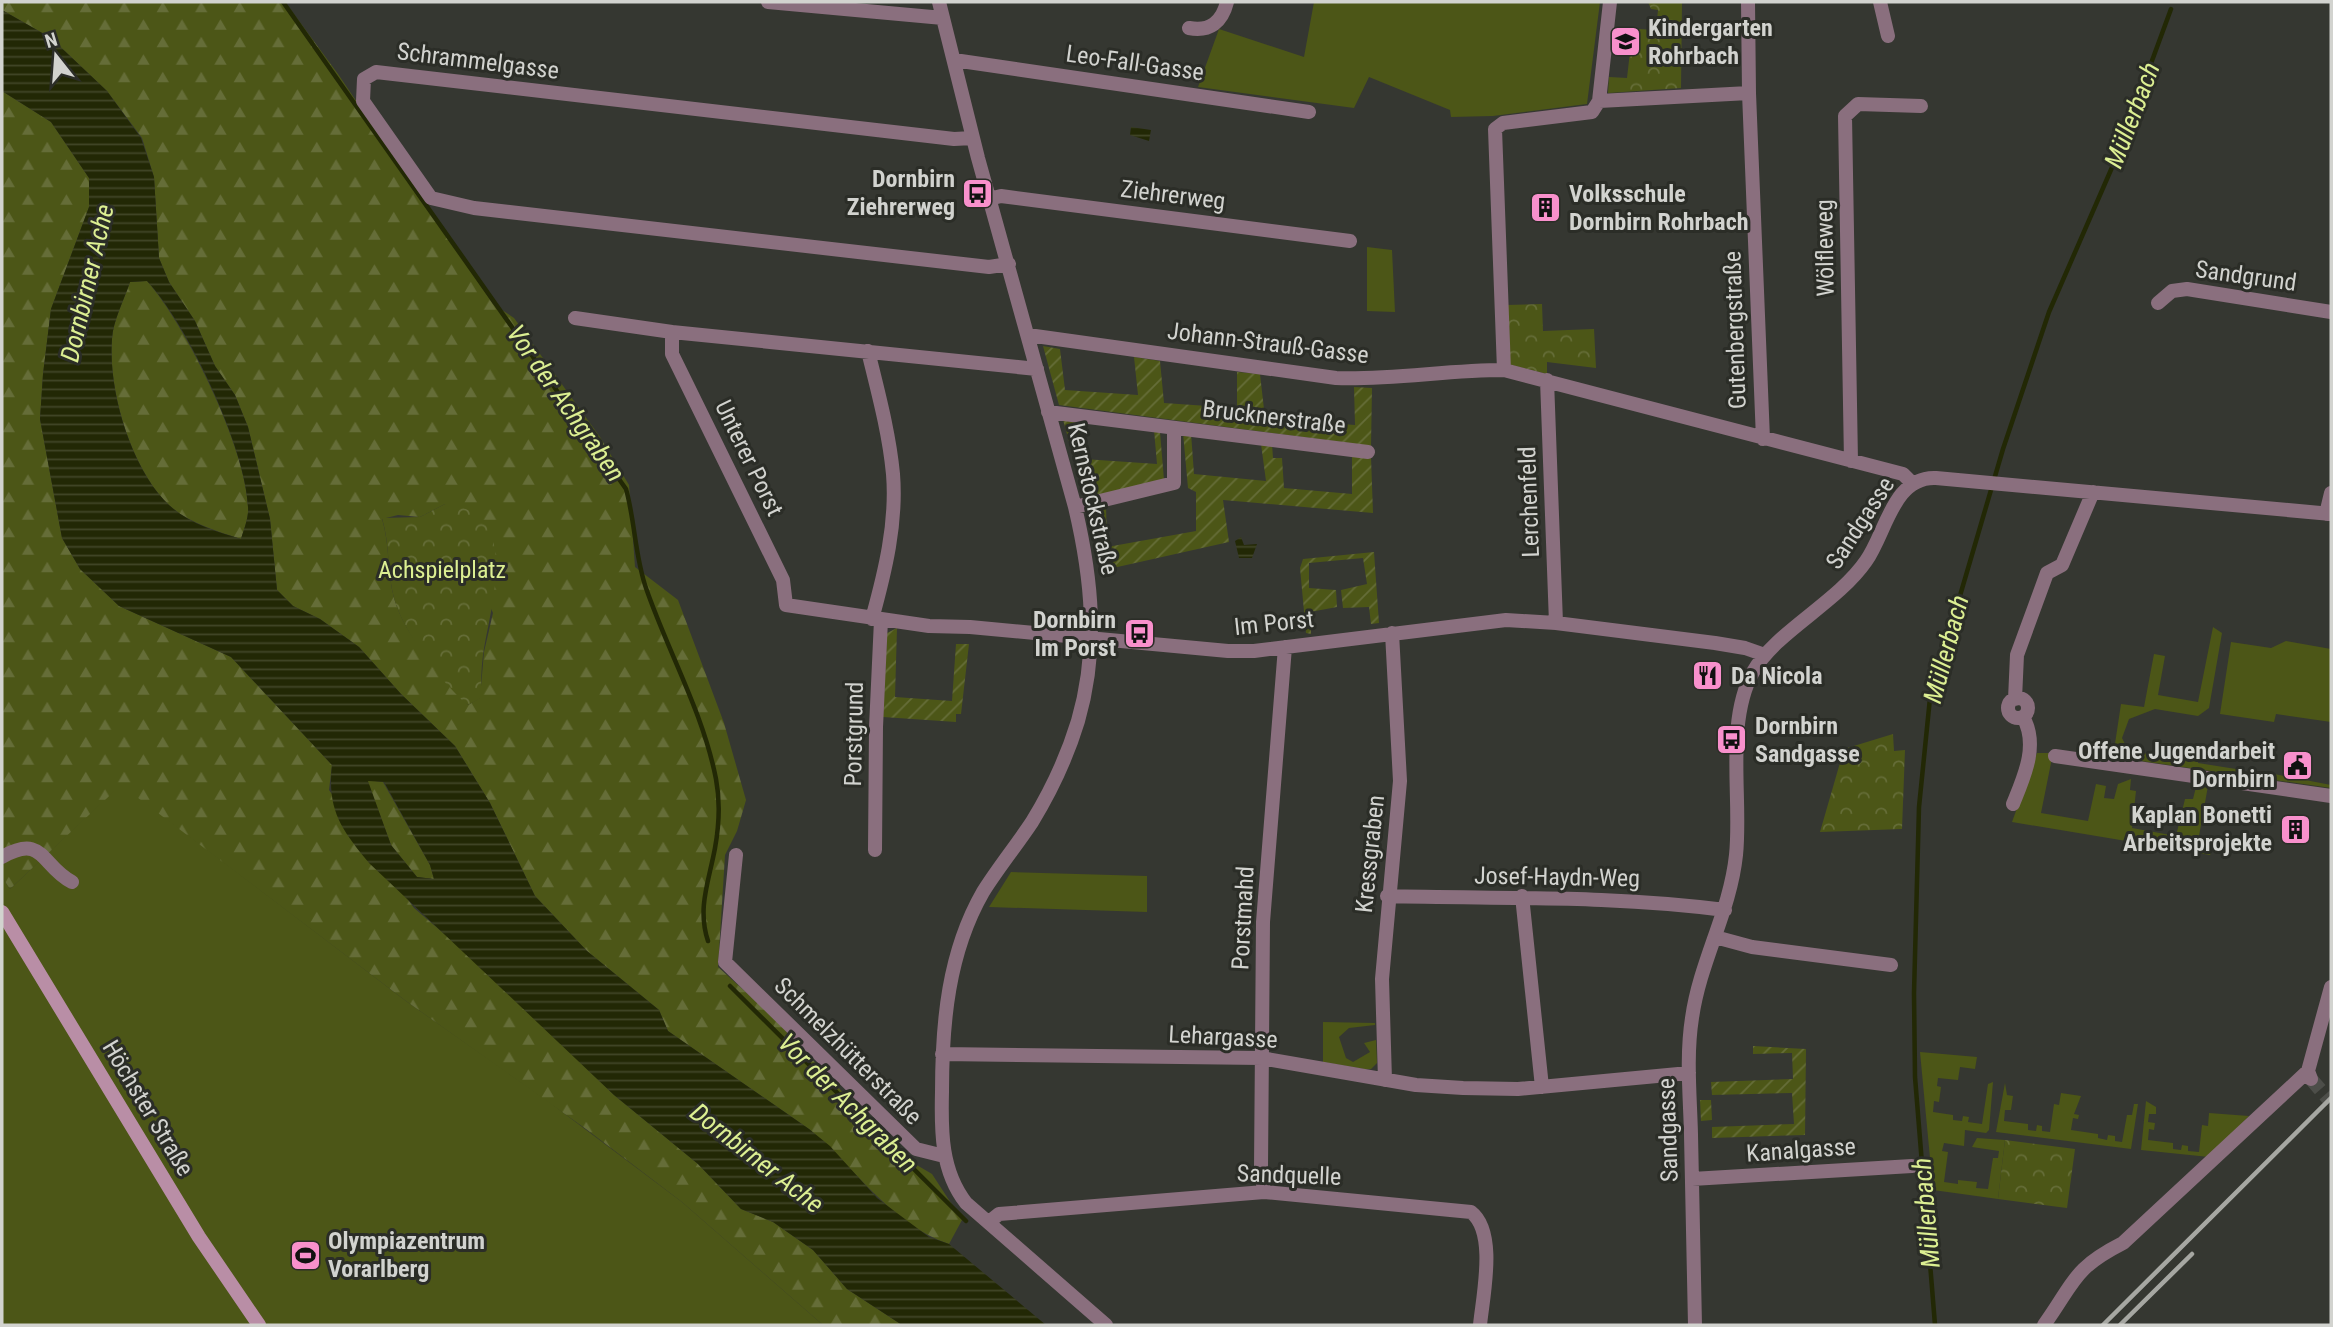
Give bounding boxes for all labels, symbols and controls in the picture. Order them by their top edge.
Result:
place label: Kindergarten Rohrbach [1648,14,1773,70]
north arrow [21,21,91,91]
school or university icon: Kindergarten Rohrbach [1608,25,1642,59]
text: N [42,28,60,53]
street label: Schrammelgasse [395,37,561,85]
street label: Leo-Fall-Gasse [1064,39,1206,87]
water label: Müllerbach [2098,58,2166,172]
place label: Dornbirn Ziehrerweg [847,165,955,221]
street label: Ziehrerweg [1119,175,1227,215]
bus stop icon: Dornbirn Ziehrerweg [961,176,995,210]
place label: Volksschule Dornbirn Rohrbach [1569,180,1749,236]
building icon: Volksschule Dornbirn Rohrbach [1529,191,1563,225]
street label: Wölfleweg [1810,199,1840,297]
water label: Dornbirner Ache [54,201,120,365]
street label: Gutenbergstraße [1718,251,1752,409]
street label: Sandgrund [2194,255,2298,297]
street label: Johann-Strauß-Gasse [1166,317,1370,369]
water label: Vor der Achgraben [501,319,631,487]
street label: Brucknerstraße [1201,394,1347,440]
street label: Unterer Porst [709,396,789,520]
street label: Kernstockstraße [1062,420,1124,578]
street label: Lerchenfeld [1513,446,1545,558]
street label: Sandgasse [1820,472,1900,574]
park label: Achspielplatz [378,556,506,584]
water label: Müllerbach [1917,592,1975,706]
street label: Im Porst [1233,605,1315,641]
place label: Dornbirn Im Porst [1033,606,1116,662]
bus stop icon: Dornbirn Im Porst [1122,617,1156,651]
restaurant icon: Da Nicola [1691,659,1725,693]
place label: Da Nicola [1731,662,1822,690]
street label: Porstgrund [839,681,869,787]
place label: Dornbirn Sandgasse [1755,712,1860,768]
bus stop icon: Dornbirn Sandgasse [1715,723,1749,757]
place label: Offene Jugendarbeit Dornbirn [2078,737,2275,793]
public building icon: Offene Jugendarbeit Dornbirn [2281,748,2315,782]
street label: Kressgraben [1350,794,1390,914]
place label: Kaplan Bonetti Arbeitsprojekte [2123,801,2272,857]
building icon: Kaplan Bonetti Arbeitsprojekte [2278,812,2312,846]
street label: Josef-Haydn-Weg [1474,862,1640,892]
street label: Porstmahd [1226,866,1260,970]
street label: Schmelzhütterstraße [769,972,927,1130]
street label: Lehargasse [1168,1020,1278,1054]
water label: Vor der Achgraben [772,1027,924,1179]
street label: Höchster Straße [96,1035,200,1181]
street label: Sandgasse [1652,1078,1684,1182]
water label: Dornbirner Ache [684,1097,830,1219]
street label: Kanalgasse [1745,1132,1857,1168]
water label: Müllerbach [1906,1157,1946,1269]
street label: Sandquelle [1236,1159,1342,1191]
place label: Olympiazentrum Vorarlberg [328,1227,485,1283]
sports icon: Olympiazentrum Vorarlberg [288,1238,322,1272]

